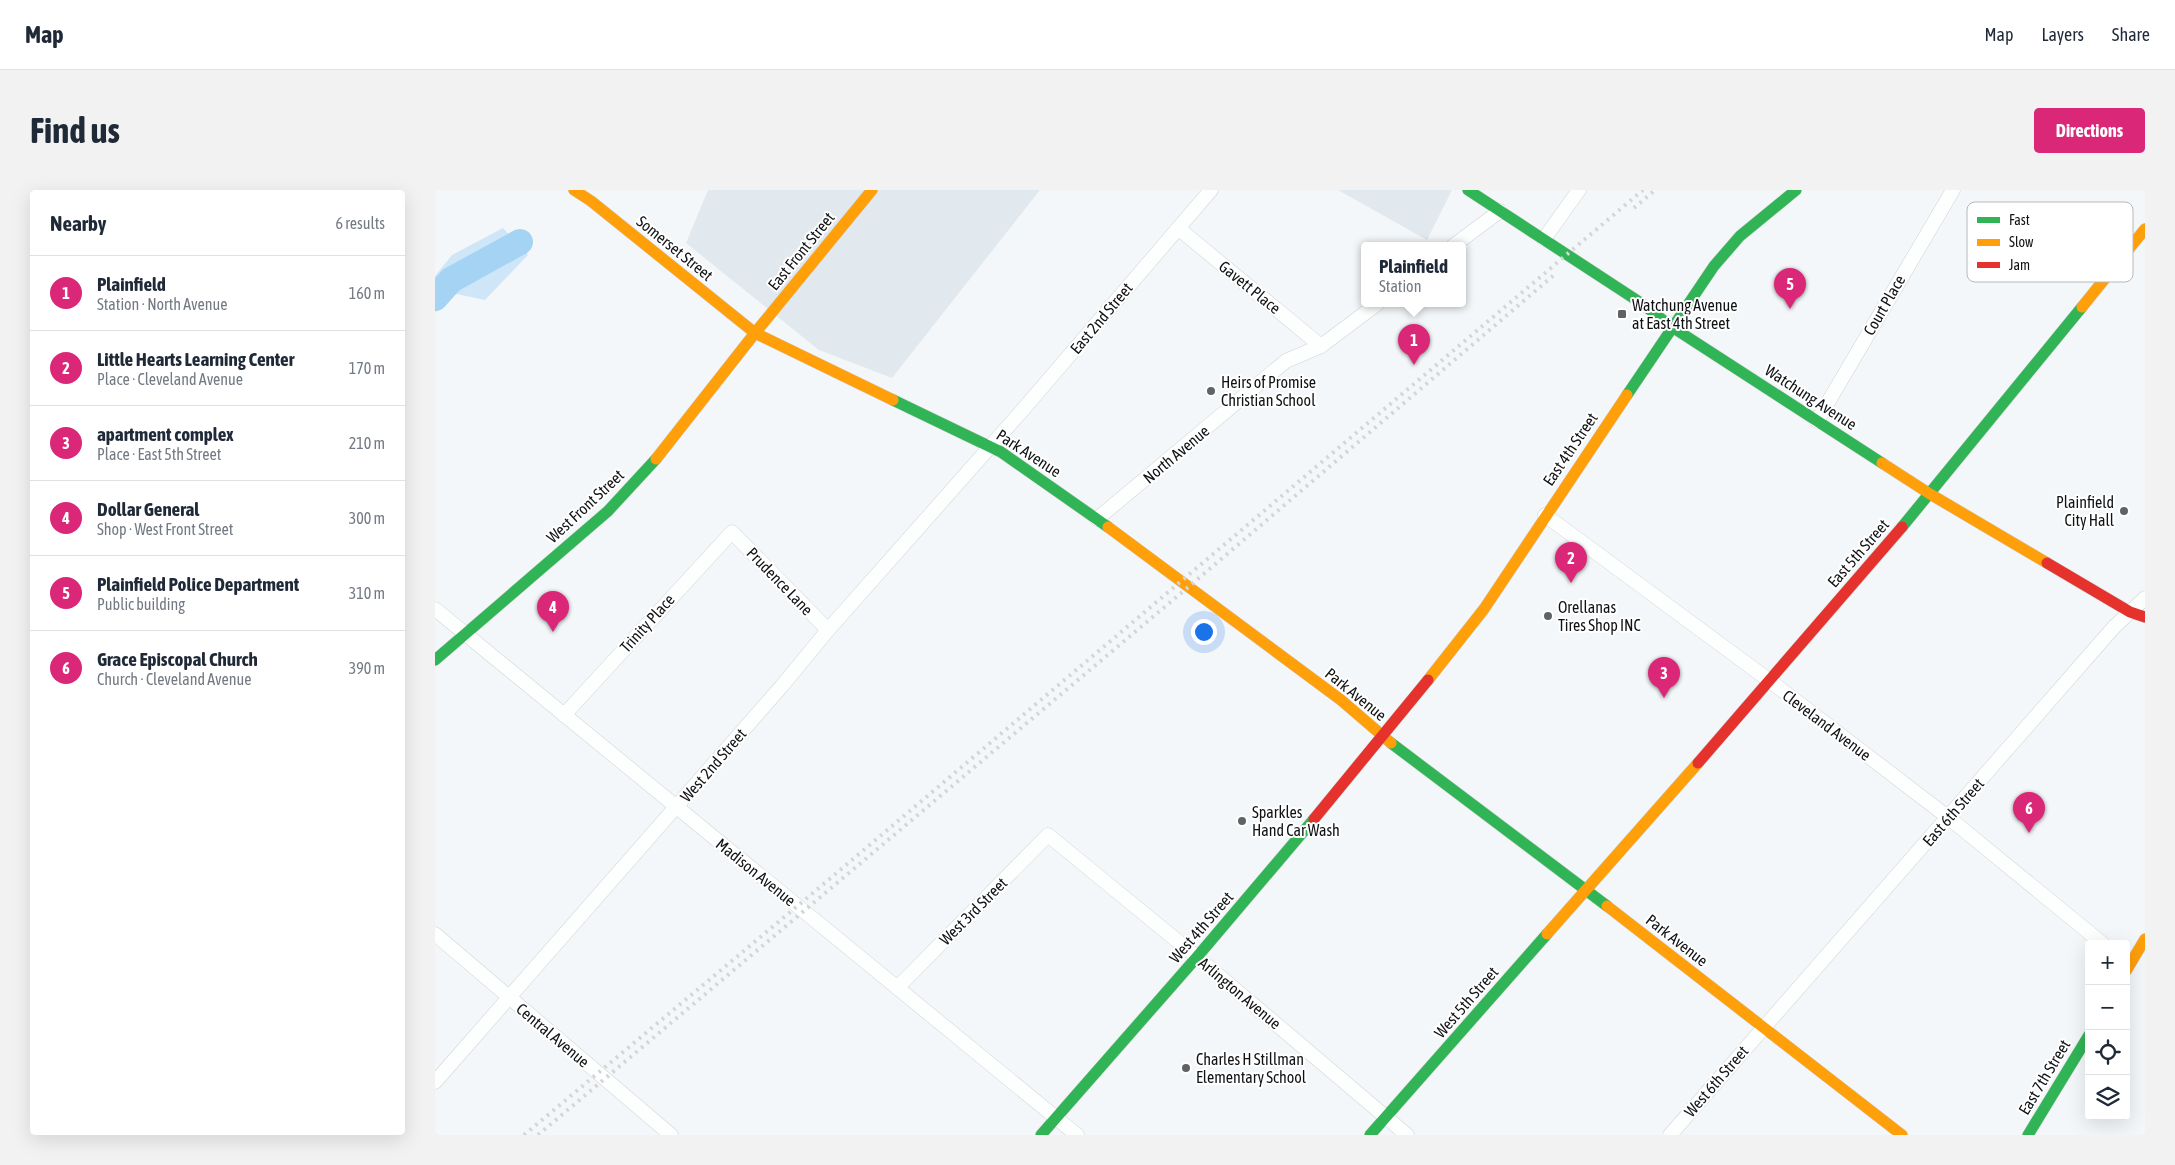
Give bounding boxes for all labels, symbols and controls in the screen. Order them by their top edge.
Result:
text: Map [25,21,64,48]
text: Map [1984,24,2013,45]
text: Layers [2041,24,2084,45]
text: Share [2112,24,2150,45]
button: Directions [2034,108,2145,153]
text: Find us [30,110,120,150]
legend [1967,202,2133,282]
street label: East Front Street [764,208,838,293]
text: Nearby [50,211,106,235]
street label: Somerset Street [633,212,717,284]
text: Fast [2009,212,2030,228]
text: 6 results [335,214,385,232]
text: Slow [2009,234,2034,250]
popup [1361,242,1466,307]
text: Plainfield [1379,255,1448,277]
street label: Gavett Place [1216,257,1284,317]
text: Jam [2009,257,2030,273]
pin: 5 [1774,268,1806,309]
street label: Court Place [1860,272,1908,338]
text: Plainfield [97,273,166,295]
text: Station [1379,277,1421,295]
street label: East 2nd Street [1066,279,1136,357]
text: 1 [62,284,70,302]
text: 160 m [349,284,385,302]
text: Station · North Avenue [97,295,228,313]
place label: Watchung Avenue at East 4th Street [1632,296,1738,332]
marker: Watchung Avenue at East 4th Street [1616,308,1628,320]
pin: 1 [1398,324,1430,365]
text: Little Hearts Learning Center [97,348,294,370]
text: 2 [62,359,70,377]
text: 170 m [349,359,385,377]
street label: Watchung Avenue [1761,361,1860,434]
text: Place · Cleveland Avenue [97,370,243,388]
place label: Heirs of Promise Christian School [1221,373,1316,409]
marker: Heirs of Promise Christian School [1205,385,1217,397]
street label: East 4th Street [1539,409,1601,489]
street label: North Avenue [1139,421,1213,487]
text: apartment complex [97,423,234,445]
street label: Park Avenue [993,426,1065,480]
text: 3 [62,434,70,452]
text: 210 m [349,434,385,452]
text: Place · East 5th Street [97,445,221,463]
street label: West Front Street [543,465,628,546]
place label: Plainfield City Hall [2056,493,2115,530]
text: Dollar General [97,498,199,520]
marker: Plainfield City Hall [2118,505,2130,517]
text: 4 [62,509,70,527]
text: 300 m [349,509,385,527]
street label: East 5th Street [1824,515,1893,591]
text: Shop · West Front Street [97,520,233,538]
pin: 2 [1555,542,1587,583]
street label: Prudence Lane [743,543,817,619]
text: Plainfield Police Department [97,573,299,595]
text: 5 [62,584,70,602]
text: 310 m [349,584,385,602]
street label: Trinity Place [616,590,679,656]
pin: 4 [537,591,569,632]
text: Public building [97,595,185,613]
place label: Orellanas Tires Shop INC [1558,598,1641,635]
marker: Orellanas Tires Shop INC [1542,610,1554,622]
your location [1191,619,1217,645]
text: Grace Episcopal Church [97,648,258,670]
pin: 3 [1648,657,1680,698]
text: 6 [62,659,70,677]
text: 390 m [349,659,385,677]
street label: Park Avenue [1322,664,1390,724]
text: Church · Cleveland Avenue [97,670,251,688]
street label: Cleveland Avenue [1779,686,1875,764]
street label: West 2nd Street [676,724,750,805]
street label: East 6th Street [1919,774,1988,850]
pin: 6 [2013,792,2045,833]
place label: Sparkles Hand Car Wash [1252,803,1340,839]
marker: Sparkles Hand Car Wash [1236,815,1248,827]
street label: Madison Avenue [713,835,799,909]
street label: West 3rd Street [936,873,1011,948]
street label: West 4th Street [1165,888,1237,966]
street label: Park Avenue [1643,910,1711,970]
map controls [2085,940,2130,1120]
button: + [2085,940,2130,985]
street label: Arlington Avenue [1195,954,1285,1033]
street label: West 5th Street [1430,963,1502,1041]
button: − [2085,985,2130,1030]
street label: Central Avenue [513,999,593,1071]
button: locate [2085,1030,2130,1075]
street label: East 7th Street [2015,1036,2074,1118]
street label: West 6th Street [1680,1042,1752,1120]
place label: Charles H Stillman Elementary School [1196,1050,1307,1087]
marker: Charles H Stillman Elementary School [1180,1062,1192,1074]
button: layers [2085,1075,2130,1120]

